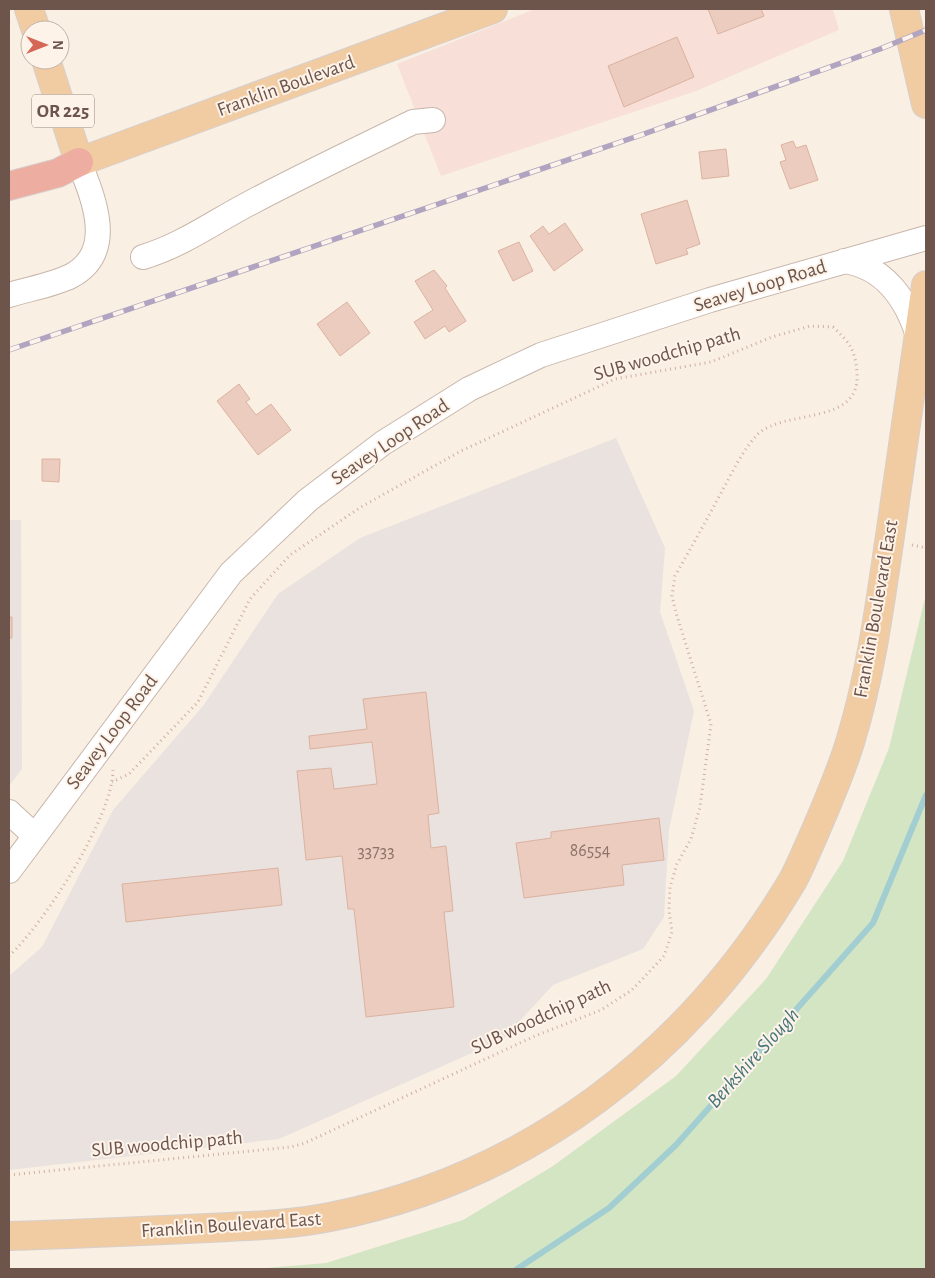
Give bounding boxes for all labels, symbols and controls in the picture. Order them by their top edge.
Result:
north arrow [20,20,70,70]
text: N [50,40,64,50]
street label: Franklin Boulevard [215,52,357,120]
road number: OR 225 [32,94,94,128]
street label: Seavey Loop Road [691,256,829,316]
street label: SUB woodchip path [591,323,743,385]
street label: Seavey Loop Road [327,395,453,489]
street label: Franklin Boulevard East [850,518,902,700]
street label: Seavey Loop Road [63,671,161,793]
house number: 86554 [570,842,611,860]
house number: 33733 [357,843,395,861]
street label: SUB woodchip path [468,976,614,1058]
water label: Berkshire Slough [703,1004,803,1112]
street label: SUB woodchip path [91,1127,243,1161]
street label: Franklin Boulevard East [140,1209,322,1241]

